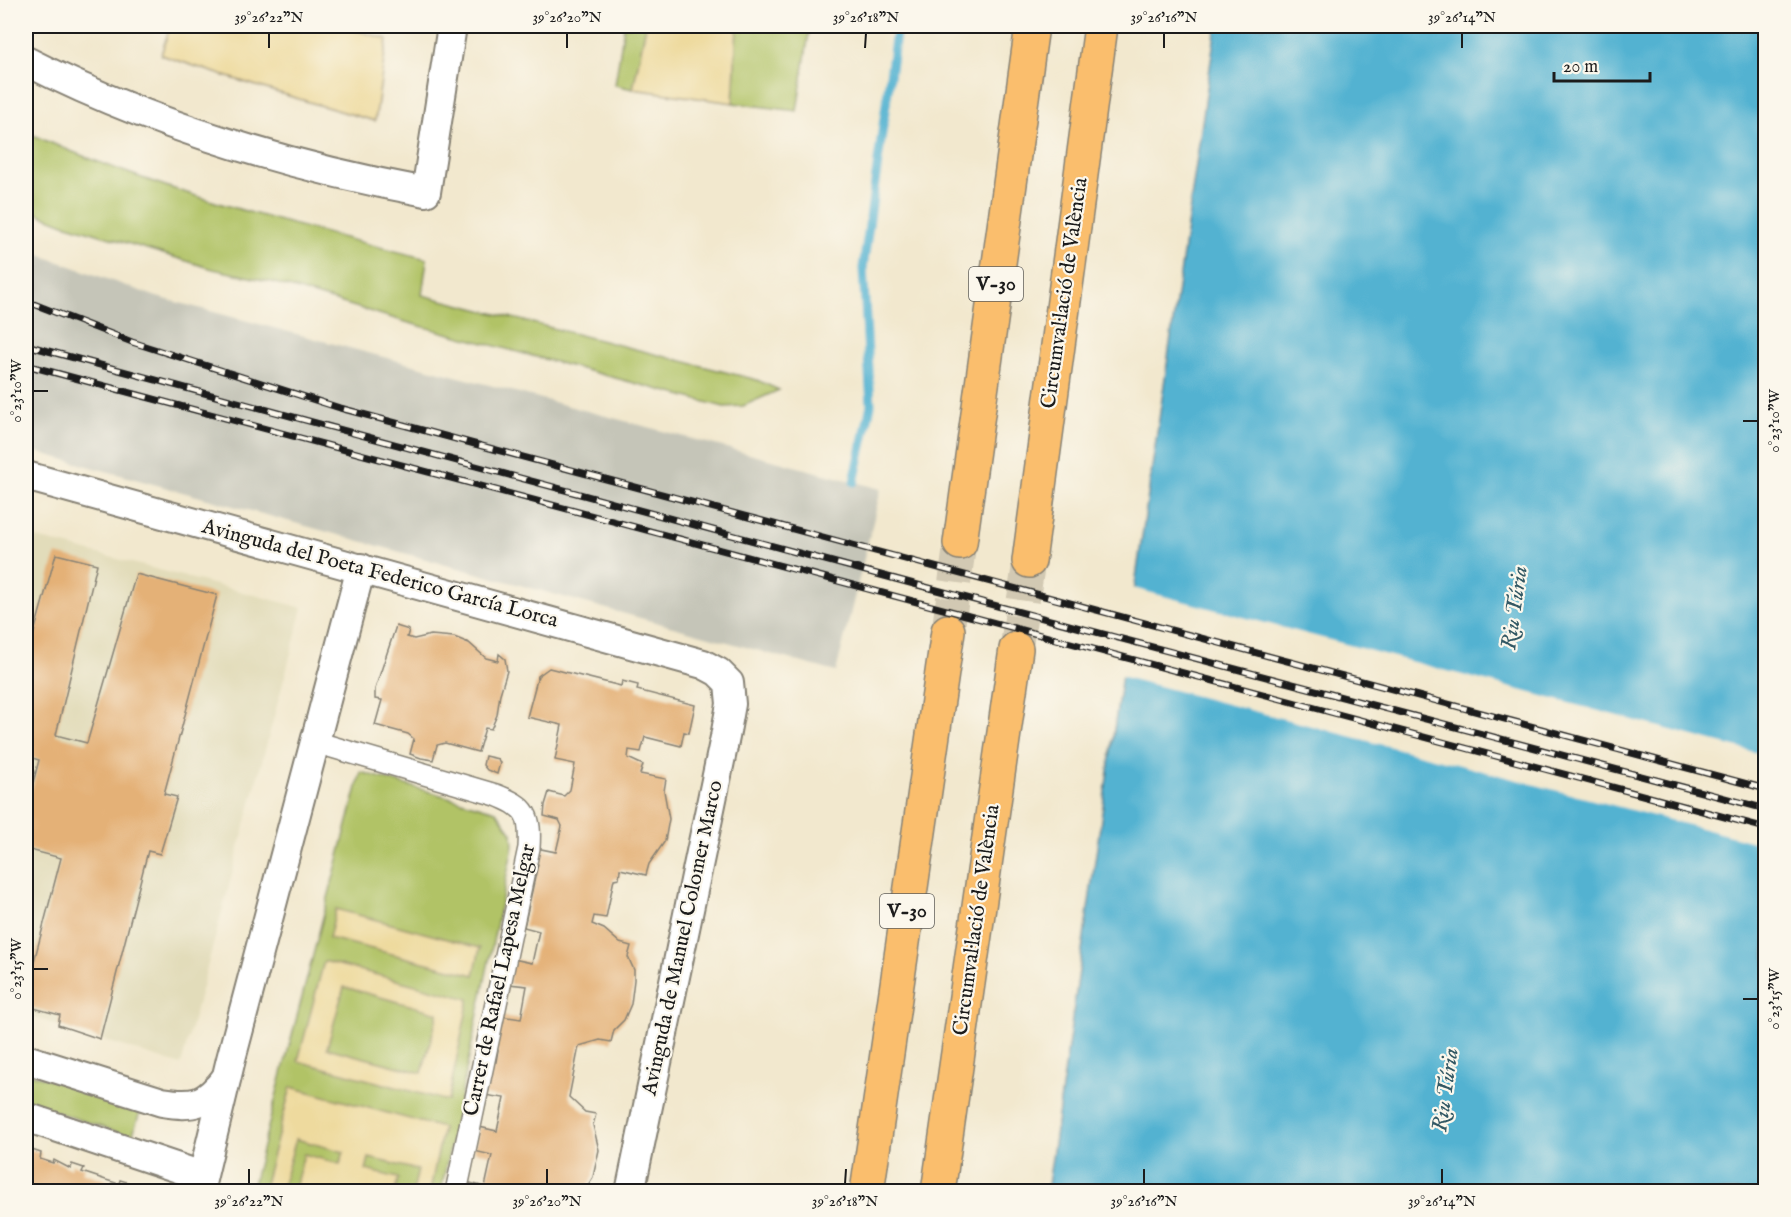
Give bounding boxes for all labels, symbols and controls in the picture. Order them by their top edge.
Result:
text: 39°26'22"N [235,8,303,27]
text: 39°26'20"N [532,8,602,27]
text: 39°26'18"N [833,8,899,27]
text: 39°26'16"N [1131,8,1197,27]
text: 39°26'14"N [1428,8,1496,27]
scale bar [1554,45,1650,83]
text: 20 m [1563,56,1598,79]
street label: Circumval·lació de València [1035,175,1095,410]
road number: V-30 [969,267,1023,301]
text: 0°23'10"W [7,359,26,423]
text: 0°23'10"W [1765,389,1784,453]
street label: Avinguda del Poeta Federico García Lorca [198,513,562,635]
water label: Riu Túria [1495,564,1535,652]
street label: Avinguda de Manuel Colomer Marco [636,778,730,1099]
street label: Circumval·lació de València [947,802,1007,1037]
street label: Carrer de Rafael Lapesa Melgar [458,841,542,1119]
road number: V-30 [880,894,934,928]
text: 0°23'15"W [7,937,26,1000]
text: 0°23'15"W [1765,967,1784,1030]
water label: Riu Túria [1426,1046,1466,1134]
text: 39°26'22"N [215,1192,283,1211]
text: 39°26'20"N [512,1192,582,1211]
text: 39°26'18"N [812,1192,878,1211]
text: 39°26'16"N [1111,1192,1177,1211]
text: 39°26'14"N [1408,1192,1476,1211]

